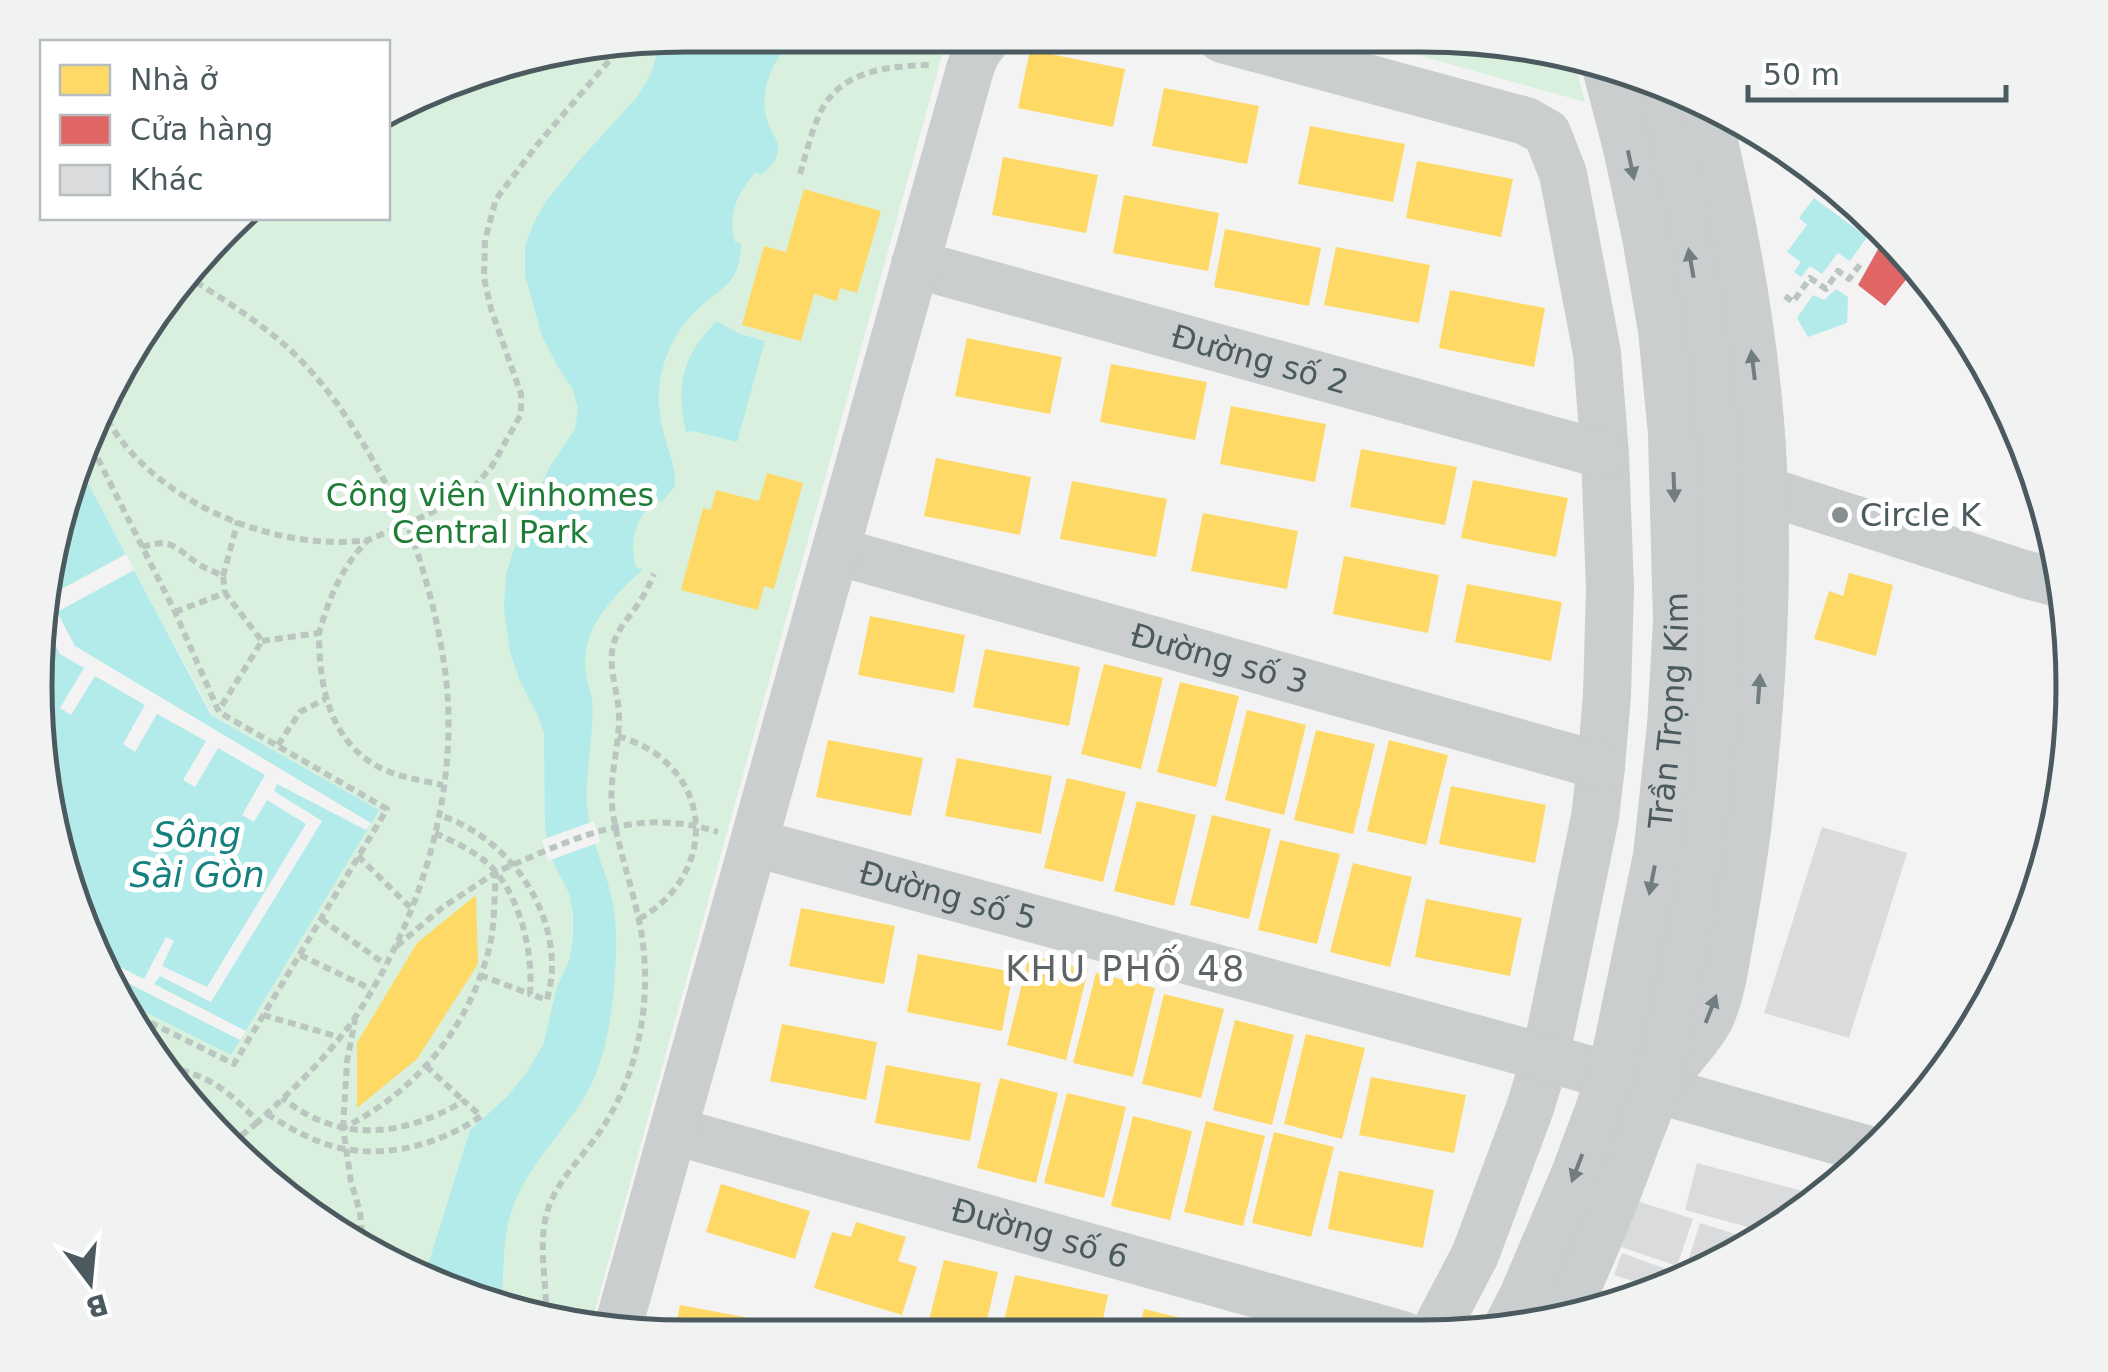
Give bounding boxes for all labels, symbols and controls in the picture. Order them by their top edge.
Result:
legend [40,40,390,220]
scale bar [1748,40,2006,102]
text: 50 m [1763,57,1840,92]
text: Nhà ở [130,62,218,97]
text: Cửa hàng [130,112,273,147]
one-way arrow [1623,150,1639,181]
text: Khác [130,162,204,197]
one-way arrow [1683,247,1698,278]
street label: Đường số 2 [1167,317,1353,402]
one-way arrow [1745,349,1761,380]
one-way arrow [1666,471,1682,503]
park label: Công viên Vinhomes Central Park [326,476,654,551]
place label: Circle K [1860,496,1982,534]
marker: Circle K [1829,504,1851,526]
street label: Trần Trọng Kim [1641,592,1696,832]
street label: Đường số 3 [1126,616,1312,702]
one-way arrow [1751,673,1767,705]
water label: Sông Sài Gòn [129,815,265,895]
street label: Đường số 5 [855,853,1041,938]
one-way arrow [1644,865,1660,896]
district label: KHU PHỐ 48 [1005,944,1247,989]
one-way arrow [1704,994,1719,1024]
one-way arrow [1569,1153,1584,1183]
street label: Đường số 6 [947,1191,1133,1276]
north arrow [40,1232,140,1332]
text: B [82,1287,112,1324]

